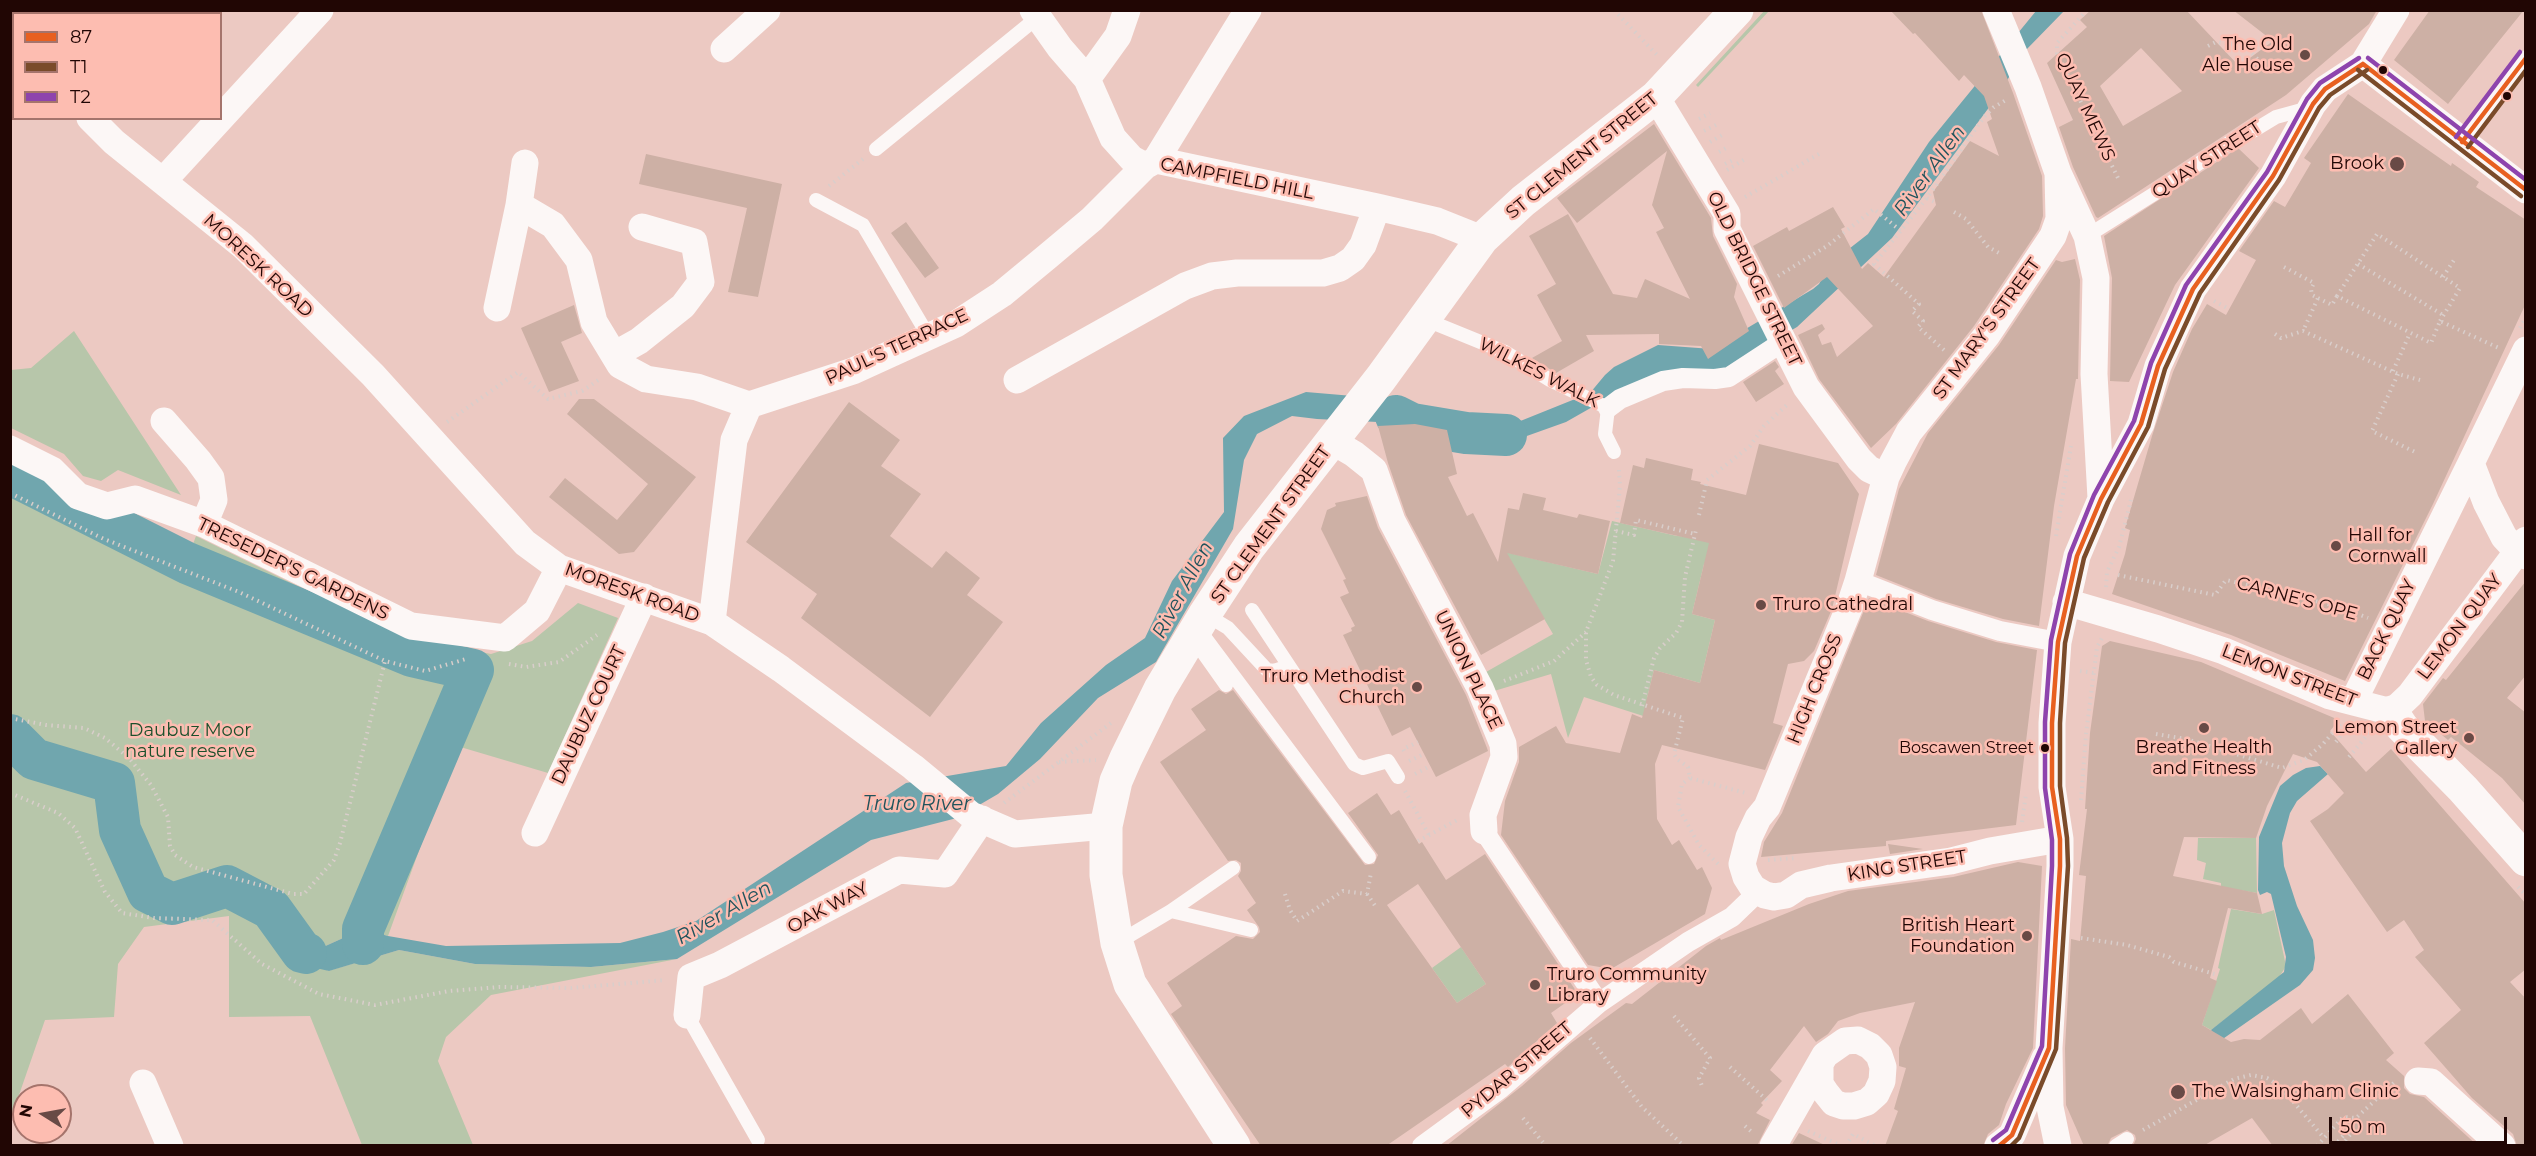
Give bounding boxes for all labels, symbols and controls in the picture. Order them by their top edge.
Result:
legend [12,12,222,120]
text: 87 [70,26,92,48]
place label: The Old Ale House [2202,34,2293,76]
marker: The Old Ale House [2298,48,2312,62]
street label: QUAY MEWS [2050,49,2120,165]
text: T1 [70,56,88,78]
unlabelled marker [2377,64,2389,76]
text: T2 [70,86,91,108]
street label: ST CLEMENT STREET [1502,88,1662,224]
unlabelled marker [2501,90,2513,102]
street label: QUAY STREET [2148,117,2266,203]
water label: River Allen [1889,121,1971,221]
place label: Brook [2330,153,2384,175]
street label: CAMPFIELD HILL [1159,154,1315,204]
marker: Brook [2388,155,2406,173]
street label: OLD BRIDGE STREET [1702,188,1806,370]
street label: MORESK ROAD [199,210,317,322]
street label: ST MARY'S STREET [1929,255,2045,403]
street label: PAUL'S TERRACE [822,304,972,390]
street label: WILKES WALK [1475,333,1603,413]
street label: ST CLEMENT STREET [1207,442,1335,608]
street label: TRESEDER'S GARDENS [194,513,392,625]
place label: Hall for Cornwall [2348,525,2426,568]
water label: River Allen [1147,537,1219,643]
marker: Hall for Cornwall [2329,539,2343,553]
street label: MORESK ROAD [562,559,702,627]
street label: LEMON QUAY [2413,570,2507,684]
street label: CARNE'S OPE [2234,572,2360,626]
street label: BACK QUAY [2353,576,2421,684]
place label: Truro Cathedral [1773,594,1913,616]
marker: Truro Cathedral [1754,598,1768,612]
street label: UNION PLACE [1430,607,1506,733]
street label: HIGH CROSS [1783,631,1847,747]
street label: LEMON STREET [2218,640,2360,712]
street label: DAUBUZ COURT [547,642,631,788]
place label: Truro Methodist Church [1261,666,1405,708]
marker: Truro Methodist Church [1410,680,1424,694]
place label: Lemon Street Gallery [2334,717,2457,760]
park label: Daubuz Moor nature reserve [125,720,255,762]
marker: Breathe Health and Fitness [2197,721,2211,735]
marker: Lemon Street Gallery [2462,731,2476,745]
place label: Breathe Health and Fitness [2136,737,2272,780]
place label: Boscawen Street [1899,738,2034,758]
marker: Boscawen Street [2039,742,2051,754]
water label: Truro River [863,792,971,816]
street label: KING STREET [1846,846,1968,886]
water label: River Allen [672,876,776,950]
street label: OAK WAY [784,878,872,938]
place label: British Heart Foundation [1901,915,2015,958]
marker: British Heart Foundation [2020,929,2034,943]
place label: Truro Community Library [1547,964,1707,1006]
marker: Truro Community Library [1528,978,1542,992]
street label: PYDAR STREET [1457,1017,1577,1123]
place label: The Walsingham Clinic [2192,1081,2399,1103]
marker: The Walsingham Clinic [2169,1083,2187,1101]
north arrow [12,1084,72,1144]
text: N [15,1103,36,1119]
scale bar [2332,1105,2510,1143]
text: 50 m [2340,1116,2386,1138]

